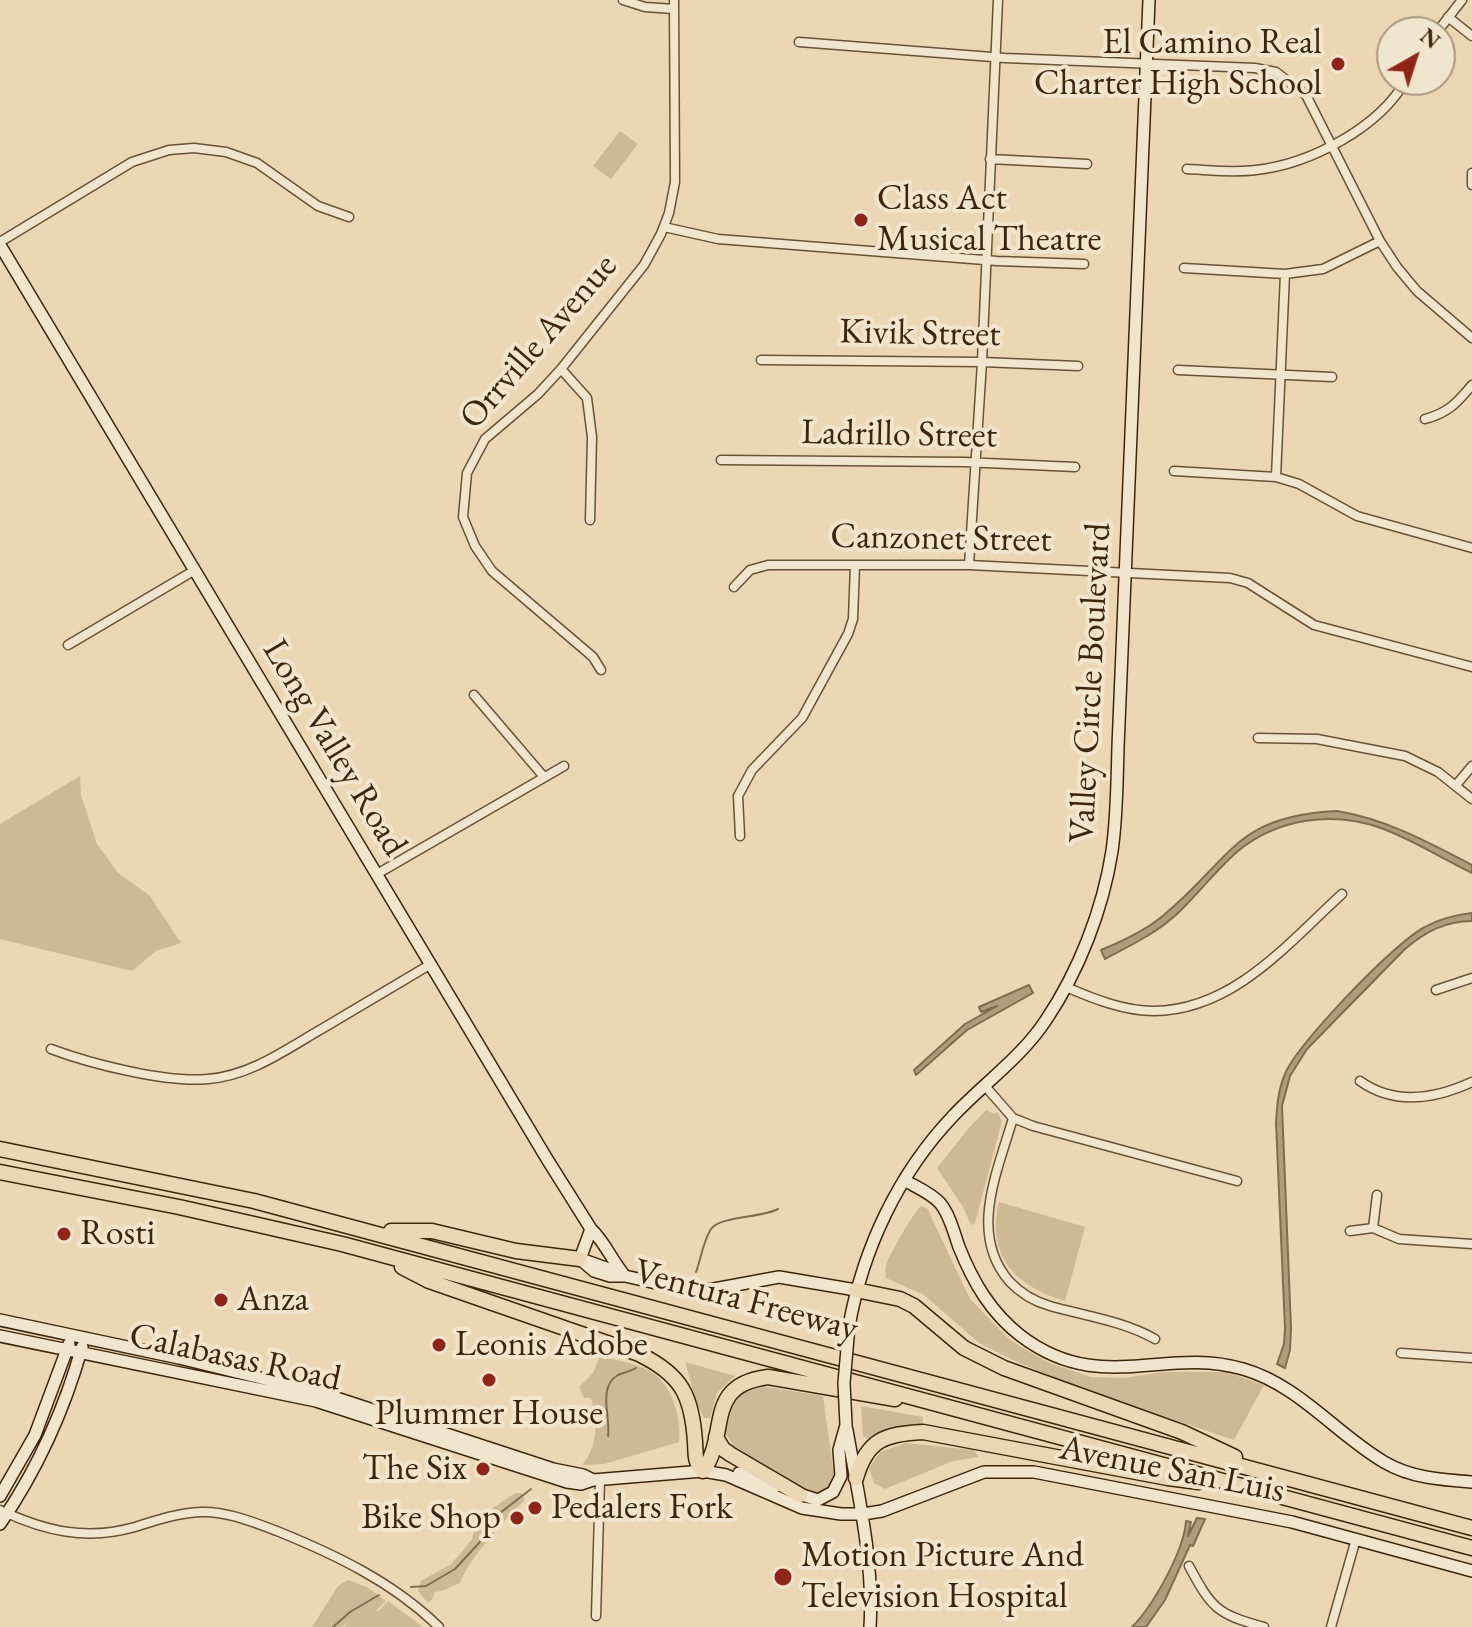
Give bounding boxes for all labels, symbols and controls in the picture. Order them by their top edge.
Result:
north arrow [1376,16,1456,96]
place label: El Camino Real Charter High School [1034,21,1322,106]
text: N [1414,22,1446,55]
marker: El Camino Real Charter High School [1329,55,1347,73]
place label: Class Act Musical Theatre [877,177,1102,262]
marker: Class Act Musical Theatre [852,211,870,229]
street label: Orrville Avenue [451,246,627,438]
street label: Kivik Street [839,311,1001,357]
street label: Ladrillo Street [801,412,997,458]
street label: Canzonet Street [830,515,1052,563]
street label: Valley Circle Boulevard [1061,522,1121,844]
street label: Long Valley Road [252,632,416,864]
place label: Rosti [80,1212,155,1256]
marker: Rosti [55,1225,73,1243]
street label: Ventura Freeway [630,1250,862,1352]
place label: Anza [237,1278,309,1322]
marker: Anza [212,1291,230,1309]
street label: Calabasas Road [125,1314,345,1402]
place label: Leonis Adobe [455,1323,648,1367]
marker: Leonis Adobe [430,1336,448,1354]
marker: Plummer House [480,1371,498,1389]
place label: Plummer House [375,1392,603,1436]
street label: Avenue San Luis [1056,1427,1288,1513]
place label: The Six [362,1447,467,1491]
marker: The Six [474,1460,492,1478]
place label: Pedalers Fork [551,1486,733,1530]
place label: Bike Shop [361,1496,501,1540]
marker: Pedalers Fork [526,1499,544,1517]
marker: Bike Shop [508,1509,526,1527]
place label: Motion Picture And Television Hospital [801,1534,1084,1619]
marker: Motion Picture And Television Hospital [772,1566,794,1588]

